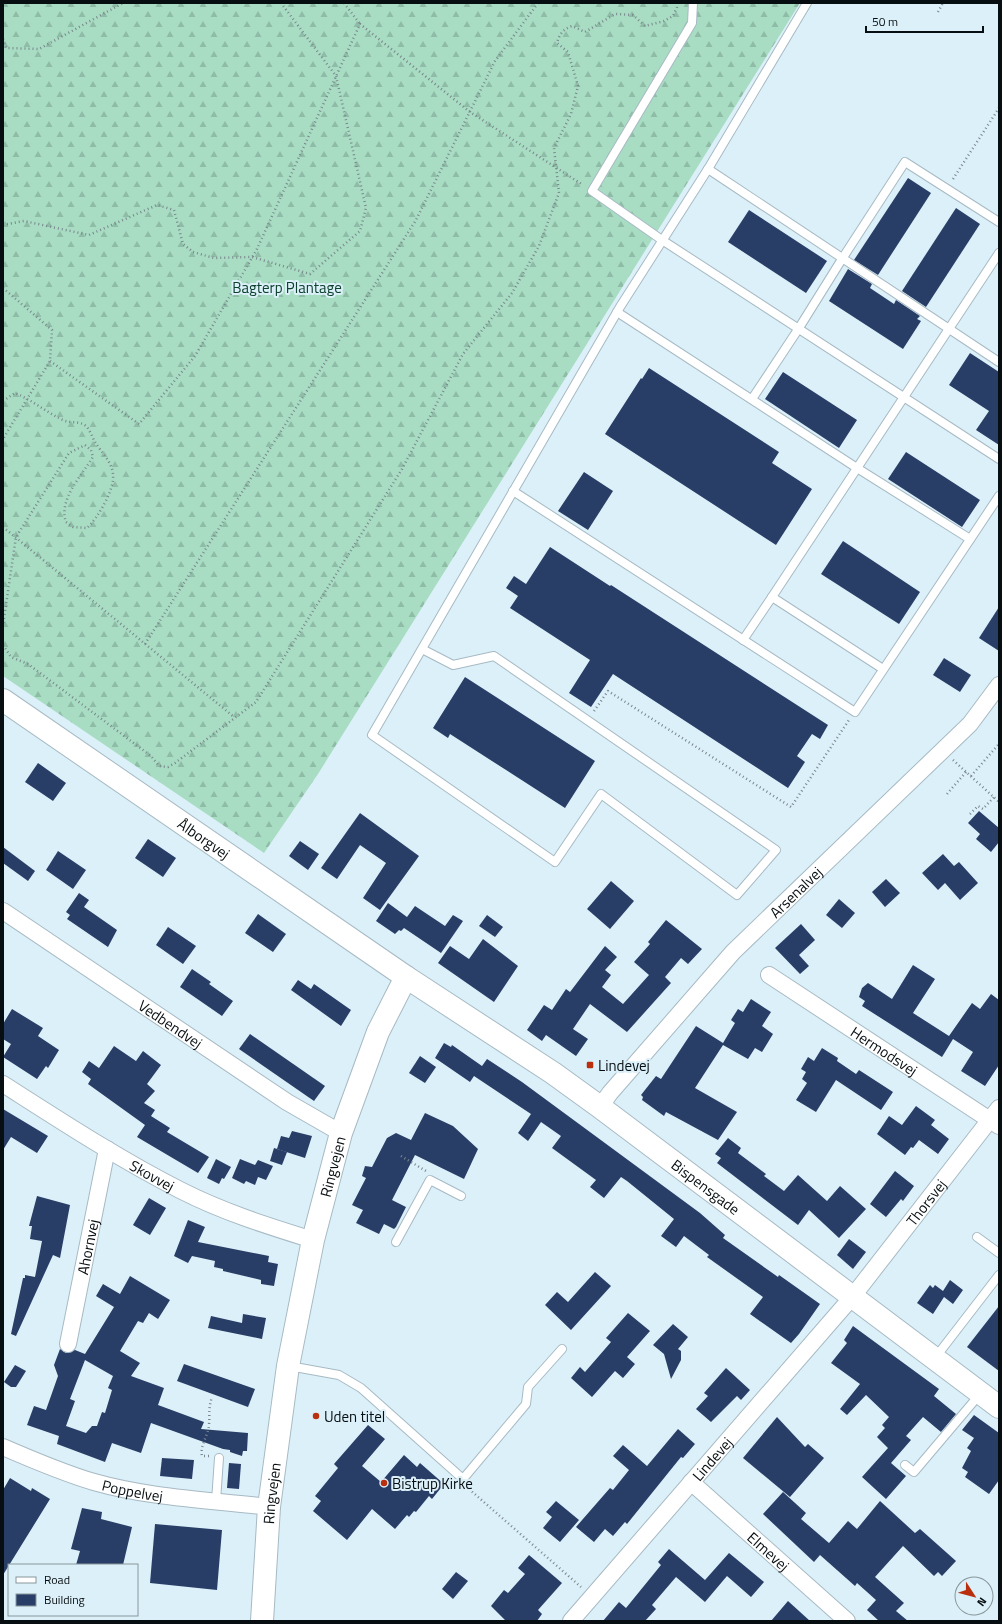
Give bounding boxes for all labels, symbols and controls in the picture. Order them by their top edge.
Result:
scale bar [866,8,983,34]
text: 50 m [872,12,898,31]
park label: Bagterp Plantage [232,276,342,299]
street label: Ålborgvej [173,812,235,864]
street label: Arsenalvej [764,861,827,923]
street label: Vedbendvej [134,994,207,1054]
street label: Hermodsvej [846,1020,922,1081]
place label: Lindevej [598,1054,650,1077]
marker: Lindevej [585,1060,595,1070]
street label: Ringvejen [313,1134,351,1199]
street label: Bispensgade [667,1153,745,1220]
street label: Skovvej [126,1154,179,1197]
street label: Thorsvej [900,1174,951,1231]
street label: Ahornvej [71,1217,104,1277]
place label: Uden titel [324,1405,385,1428]
marker: Uden titel [311,1411,321,1421]
street label: Lindevej [686,1431,738,1486]
street label: Ringvejen [256,1461,286,1525]
place label: Bistrup Kirke [392,1472,473,1495]
street label: Poppelvej [100,1473,164,1507]
marker: Bistrup Kirke [379,1478,389,1488]
street label: Elmevej [742,1526,795,1576]
legend [8,1564,138,1616]
text: Road [44,1570,70,1589]
north arrow [954,1576,994,1616]
text: Building [44,1590,85,1609]
text: N [973,1594,991,1610]

